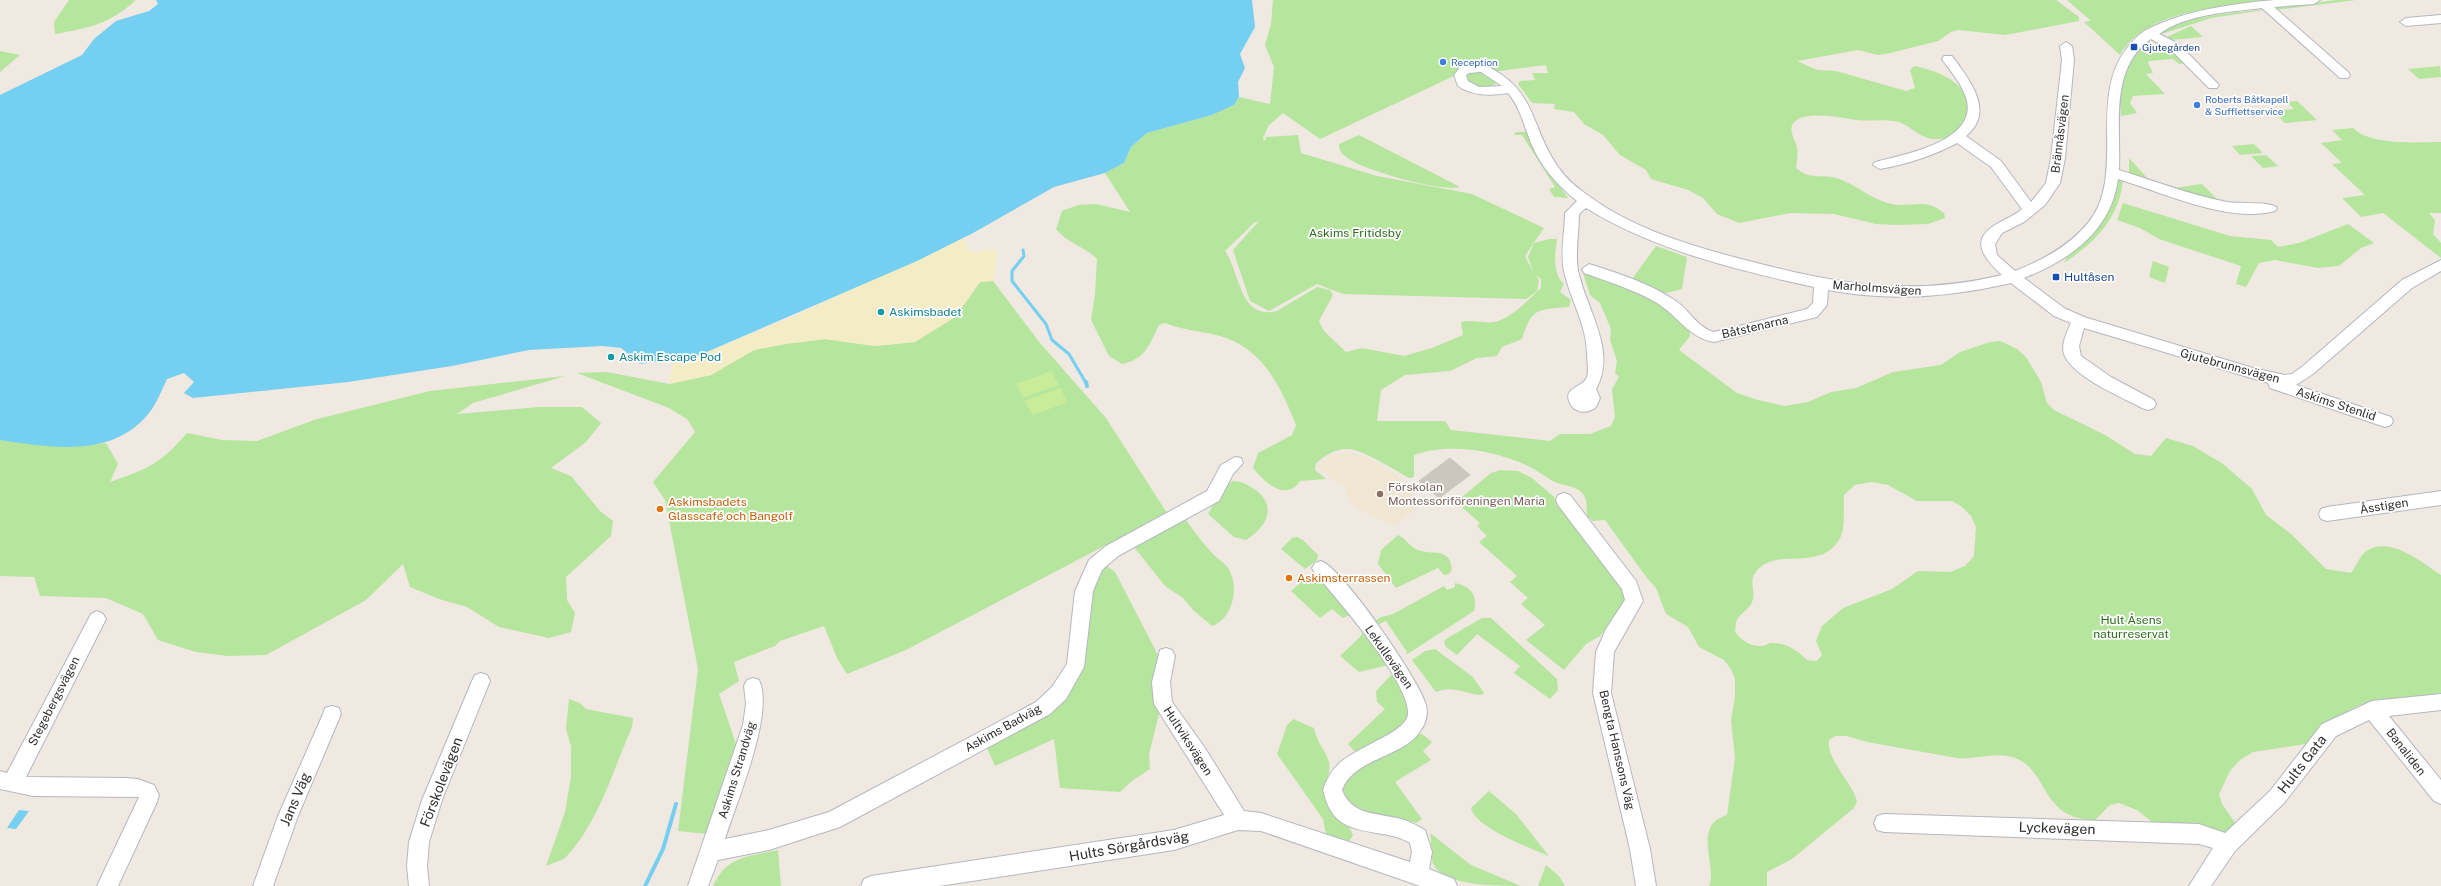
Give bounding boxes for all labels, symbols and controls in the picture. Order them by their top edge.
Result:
place label: Gjutegården [2142,41,2200,53]
marker: Gjutegården [2129,42,2139,52]
place label: Reception [1451,56,1498,68]
marker: Reception [1438,57,1448,67]
place label: Roberts Båtkapell & Sufflettservice [2205,93,2288,117]
street label: Brännåsvägen [2048,94,2072,174]
marker: Roberts Båtkapell & Sufflettservice [2192,100,2202,110]
park label: Askims Fritidsby [1309,226,1402,240]
place label: Hultåsen [2064,270,2114,284]
marker: Hultåsen [2051,272,2061,282]
street label: Marholmsvägen [1832,278,1922,298]
place label: Askimsbadet [889,305,962,319]
marker: Askimsbadet [876,307,886,317]
street label: Båtstenarna [1720,313,1790,341]
street label: Gjutebrunnsvägen [2179,346,2281,386]
place label: Askim Escape Pod [619,350,721,364]
marker: Askim Escape Pod [606,352,616,362]
street label: Askims Stenlid [2294,384,2378,424]
place label: Förskolan Montessoriföreningen Maria [1388,480,1545,508]
marker: Förskolan Montessoriföreningen Maria [1375,489,1385,499]
place label: Askimsbadets Glasscafé och Bangolf [668,495,793,523]
street label: Åsstigen [2359,495,2409,517]
marker: Askimsbadets Glasscafé och Bangolf [655,504,665,514]
place label: Askimsterrassen [1297,571,1390,585]
marker: Askimsterrassen [1284,573,1294,583]
park label: Hult Åsens naturreservat [2093,613,2169,641]
street label: Lekullevägen [1362,623,1416,691]
street label: Stegebergsvägen [25,654,83,748]
street label: Bengta Hanssons Väg [1596,689,1638,811]
street label: Askims Badväg [962,701,1044,755]
street label: Hultviksvägen [1161,704,1216,778]
street label: Askims Strandväg [716,720,758,820]
street label: Banaliden [2383,726,2429,778]
street label: Hults Gata [2274,732,2330,796]
street label: Förskolevägen [417,735,465,829]
street label: Jans Väg [277,770,314,828]
street label: Lyckevägen [2018,819,2096,837]
street label: Hults Sörgårdsväg [1068,828,1190,864]

